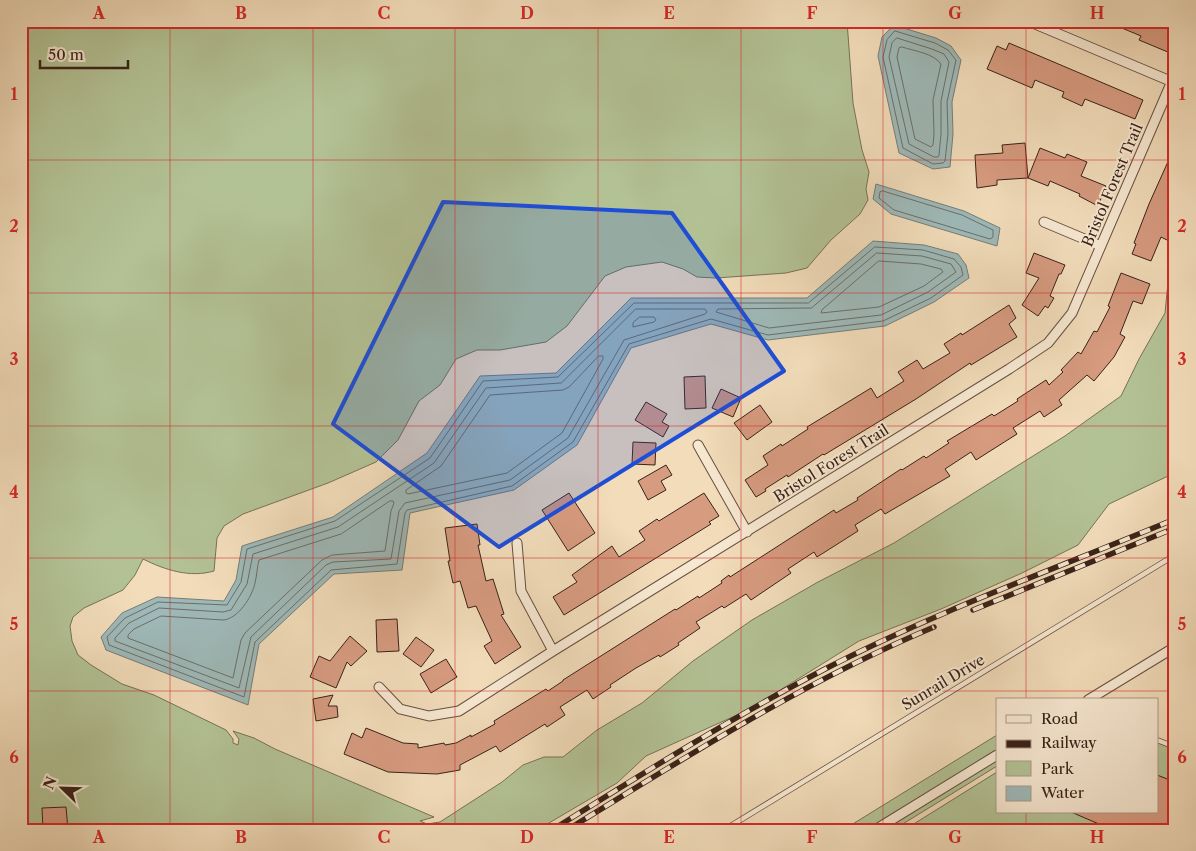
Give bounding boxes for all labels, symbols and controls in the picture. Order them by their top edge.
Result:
text: A [92,3,106,23]
text: B [235,3,247,23]
text: C [378,3,390,23]
text: D [520,3,534,23]
text: E [663,3,675,23]
text: F [807,3,818,23]
text: G [948,3,962,23]
text: H [1090,3,1104,23]
scale bar [40,38,128,70]
text: 50 m [48,45,84,64]
text: 1 [10,84,18,104]
text: 1 [1178,84,1186,104]
street label: Bristol Forest Trail [1077,120,1147,250]
text: 2 [9,216,19,236]
text: 2 [1177,216,1187,236]
text: 3 [9,349,19,369]
text: 3 [1177,349,1187,369]
street label: Bristol Forest Trail [770,420,893,506]
text: 4 [9,482,19,502]
text: 4 [1177,482,1187,502]
text: 5 [10,614,19,634]
text: 5 [1178,614,1187,634]
street label: Sunrail Drive [898,650,988,714]
legend [996,698,1158,814]
text: Road [1041,709,1078,728]
text: Railway [1041,733,1097,752]
text: 6 [9,747,19,767]
text: 6 [1177,747,1187,767]
text: Park [1041,759,1075,778]
north arrow [38,764,88,814]
text: N [39,774,61,792]
text: Water [1040,783,1085,802]
text: A [92,827,106,847]
text: B [235,827,247,847]
text: C [378,827,390,847]
text: D [520,827,534,847]
text: E [663,827,675,847]
text: F [807,827,818,847]
text: G [948,827,962,847]
text: H [1090,827,1104,847]

